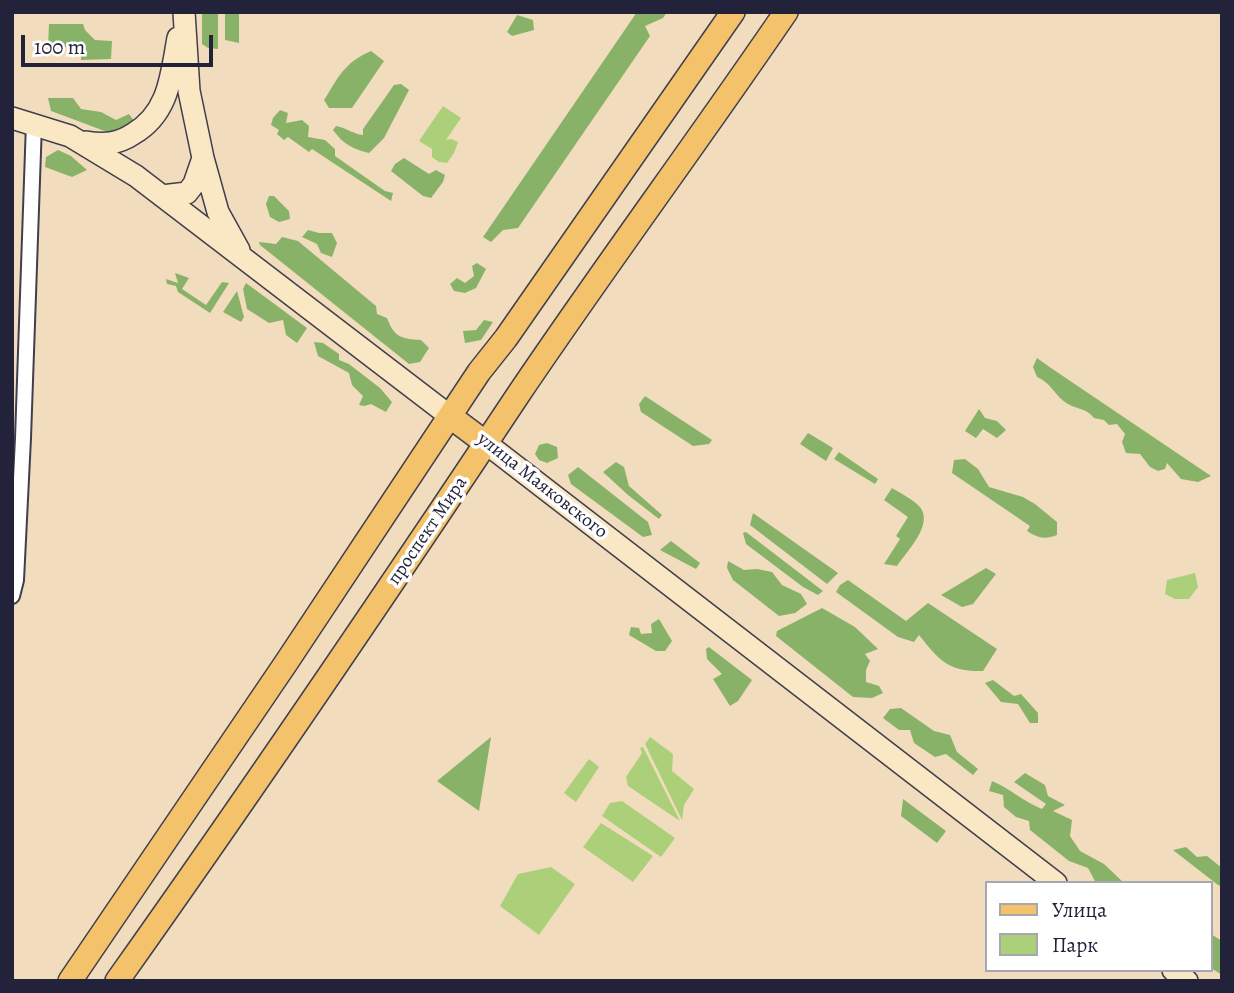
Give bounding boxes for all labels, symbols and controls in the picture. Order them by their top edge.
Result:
scale bar [24,21,217,65]
text: 100 m [34,33,85,61]
street label: улица Маяковского [472,428,612,544]
street label: проспект Мира [383,472,473,590]
legend [986,881,1213,972]
text: Улица [1052,896,1107,924]
text: Парк [1052,931,1098,959]

